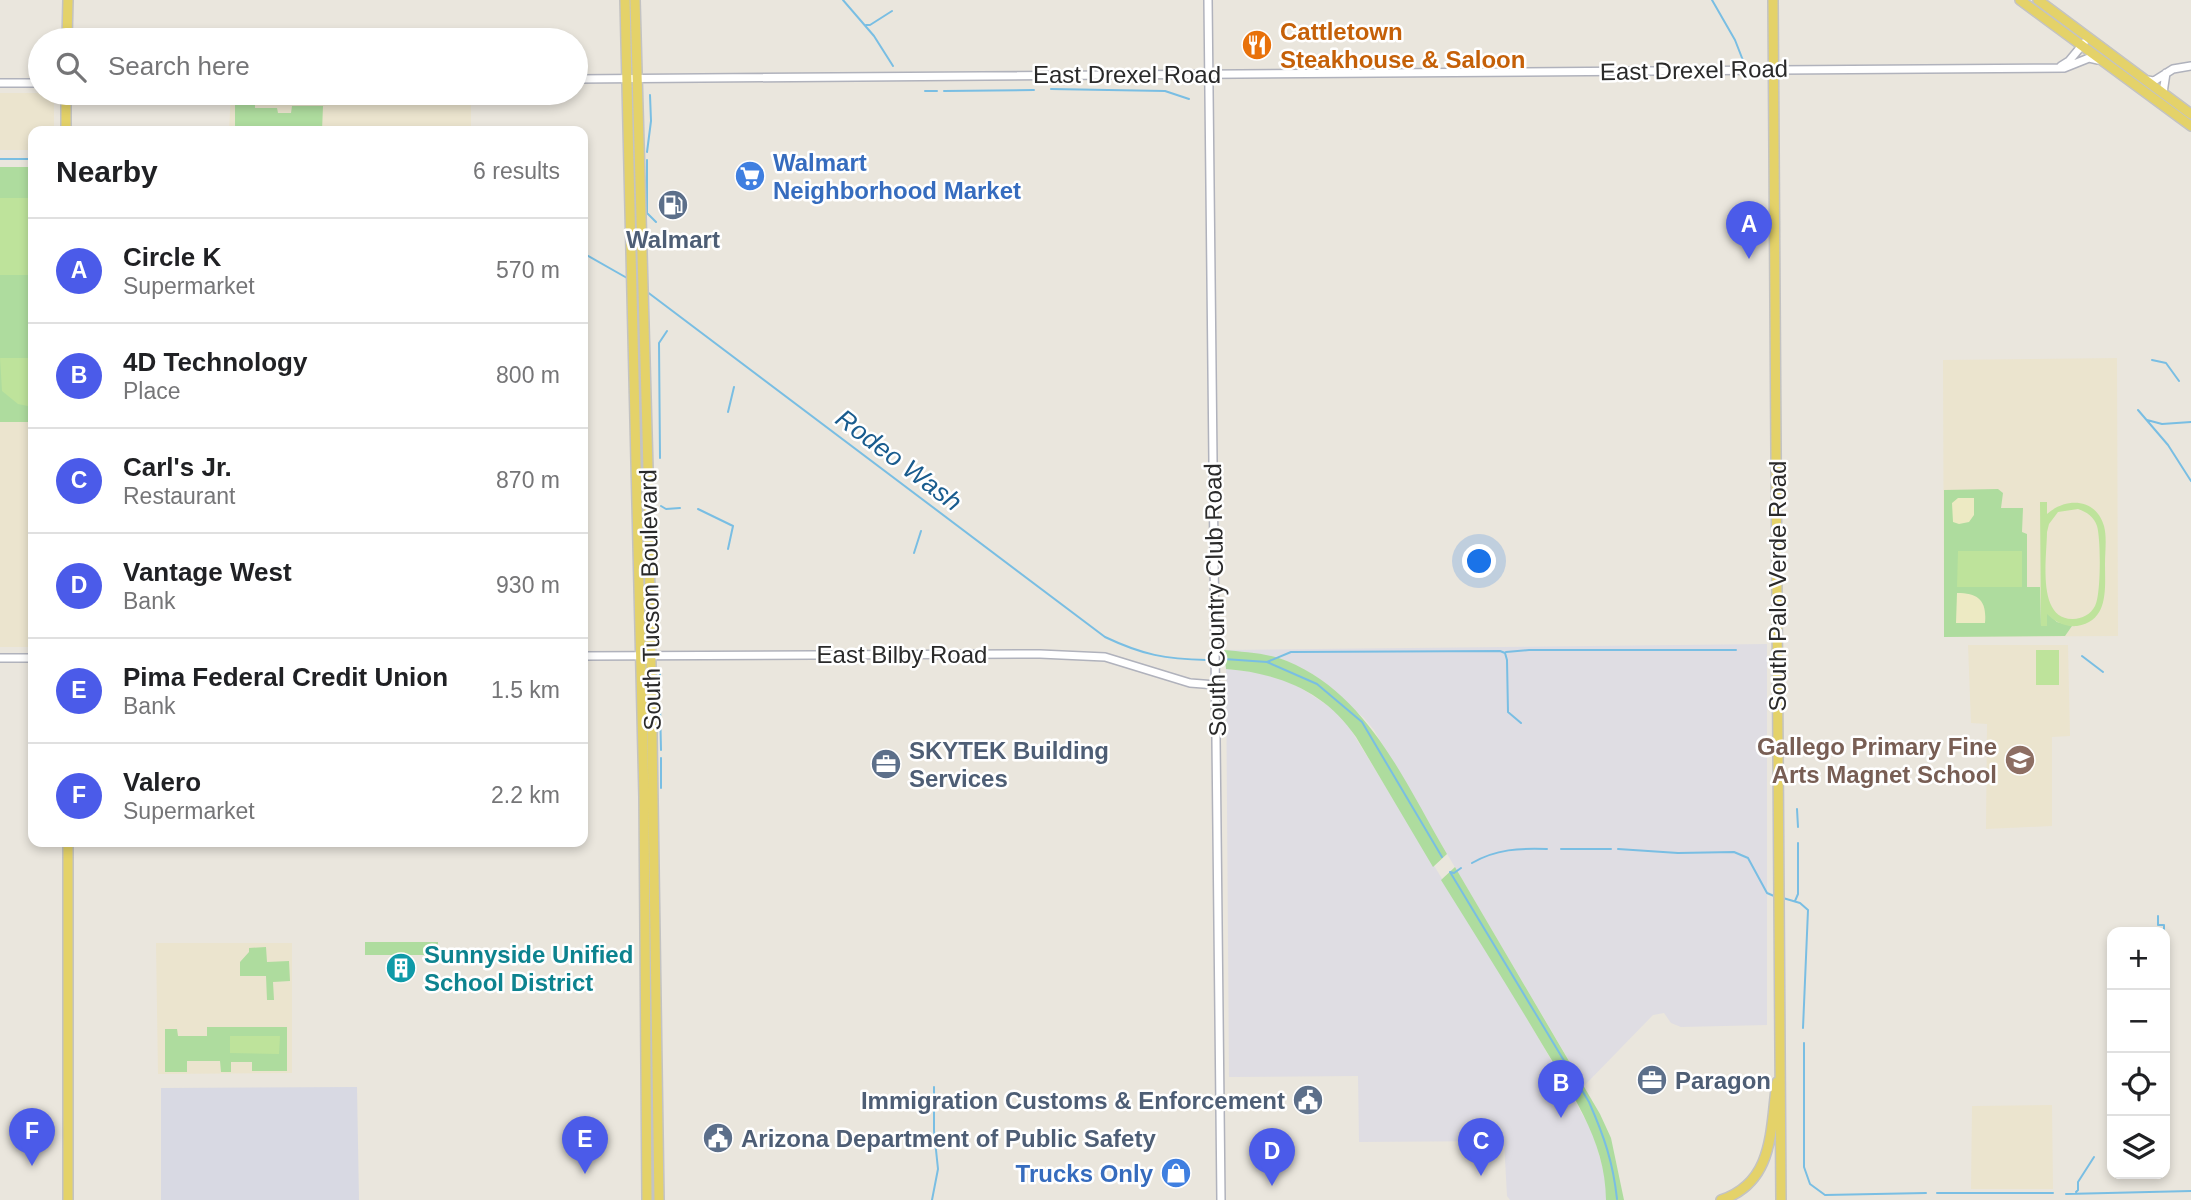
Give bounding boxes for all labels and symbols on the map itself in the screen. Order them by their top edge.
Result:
place label: Cattletown Steakhouse & Saloon [1280,18,1525,73]
restaurant icon: Cattletown Steakhouse & Saloon [1240,28,1274,62]
street label: East Drexel Road [1600,55,1788,85]
street label: East Drexel Road [1033,61,1221,88]
place label: Walmart Neighborhood Market [773,149,1021,204]
supermarket icon: Walmart Neighborhood Market [733,159,767,193]
fuel station icon: Walmart [656,188,690,222]
pin: A [1726,201,1772,259]
place label: Walmart [626,226,720,253]
water label: Rodeo Wash [830,403,968,517]
street label: South Palo Verde Road [1764,461,1791,711]
street label: South Country Club Road [1199,463,1231,737]
street label: South Tucson Boulevard [634,469,666,731]
your location [1462,544,1496,578]
street label: East Bilby Road [817,641,987,668]
place label: Gallego Primary Fine Arts Magnet School [1757,733,1997,788]
place label: SKYTEK Building Services [909,737,1109,792]
school or university icon: Gallego Primary Fine Arts Magnet School [2003,743,2037,777]
office icon: SKYTEK Building Services [869,747,903,781]
place label: Sunnyside Unified School District [424,941,633,996]
building icon: Sunnyside Unified School District [384,951,418,985]
pin: B [1538,1060,1584,1118]
office icon: Paragon [1635,1063,1669,1097]
place label: Paragon [1675,1067,1771,1094]
public building icon: Immigration Customs & Enforcement [1291,1083,1325,1117]
place label: Immigration Customs & Enforcement [861,1087,1285,1114]
pin: F [9,1108,55,1166]
pin: E [562,1116,608,1174]
pin: C [1458,1118,1504,1176]
public building icon: Arizona Department of Public Safety [701,1121,735,1155]
place label: Arizona Department of Public Safety [741,1125,1156,1152]
pin: D [1249,1128,1295,1186]
shop icon: Trucks Only [1159,1156,1193,1190]
place label: Trucks Only [1016,1160,1154,1187]

